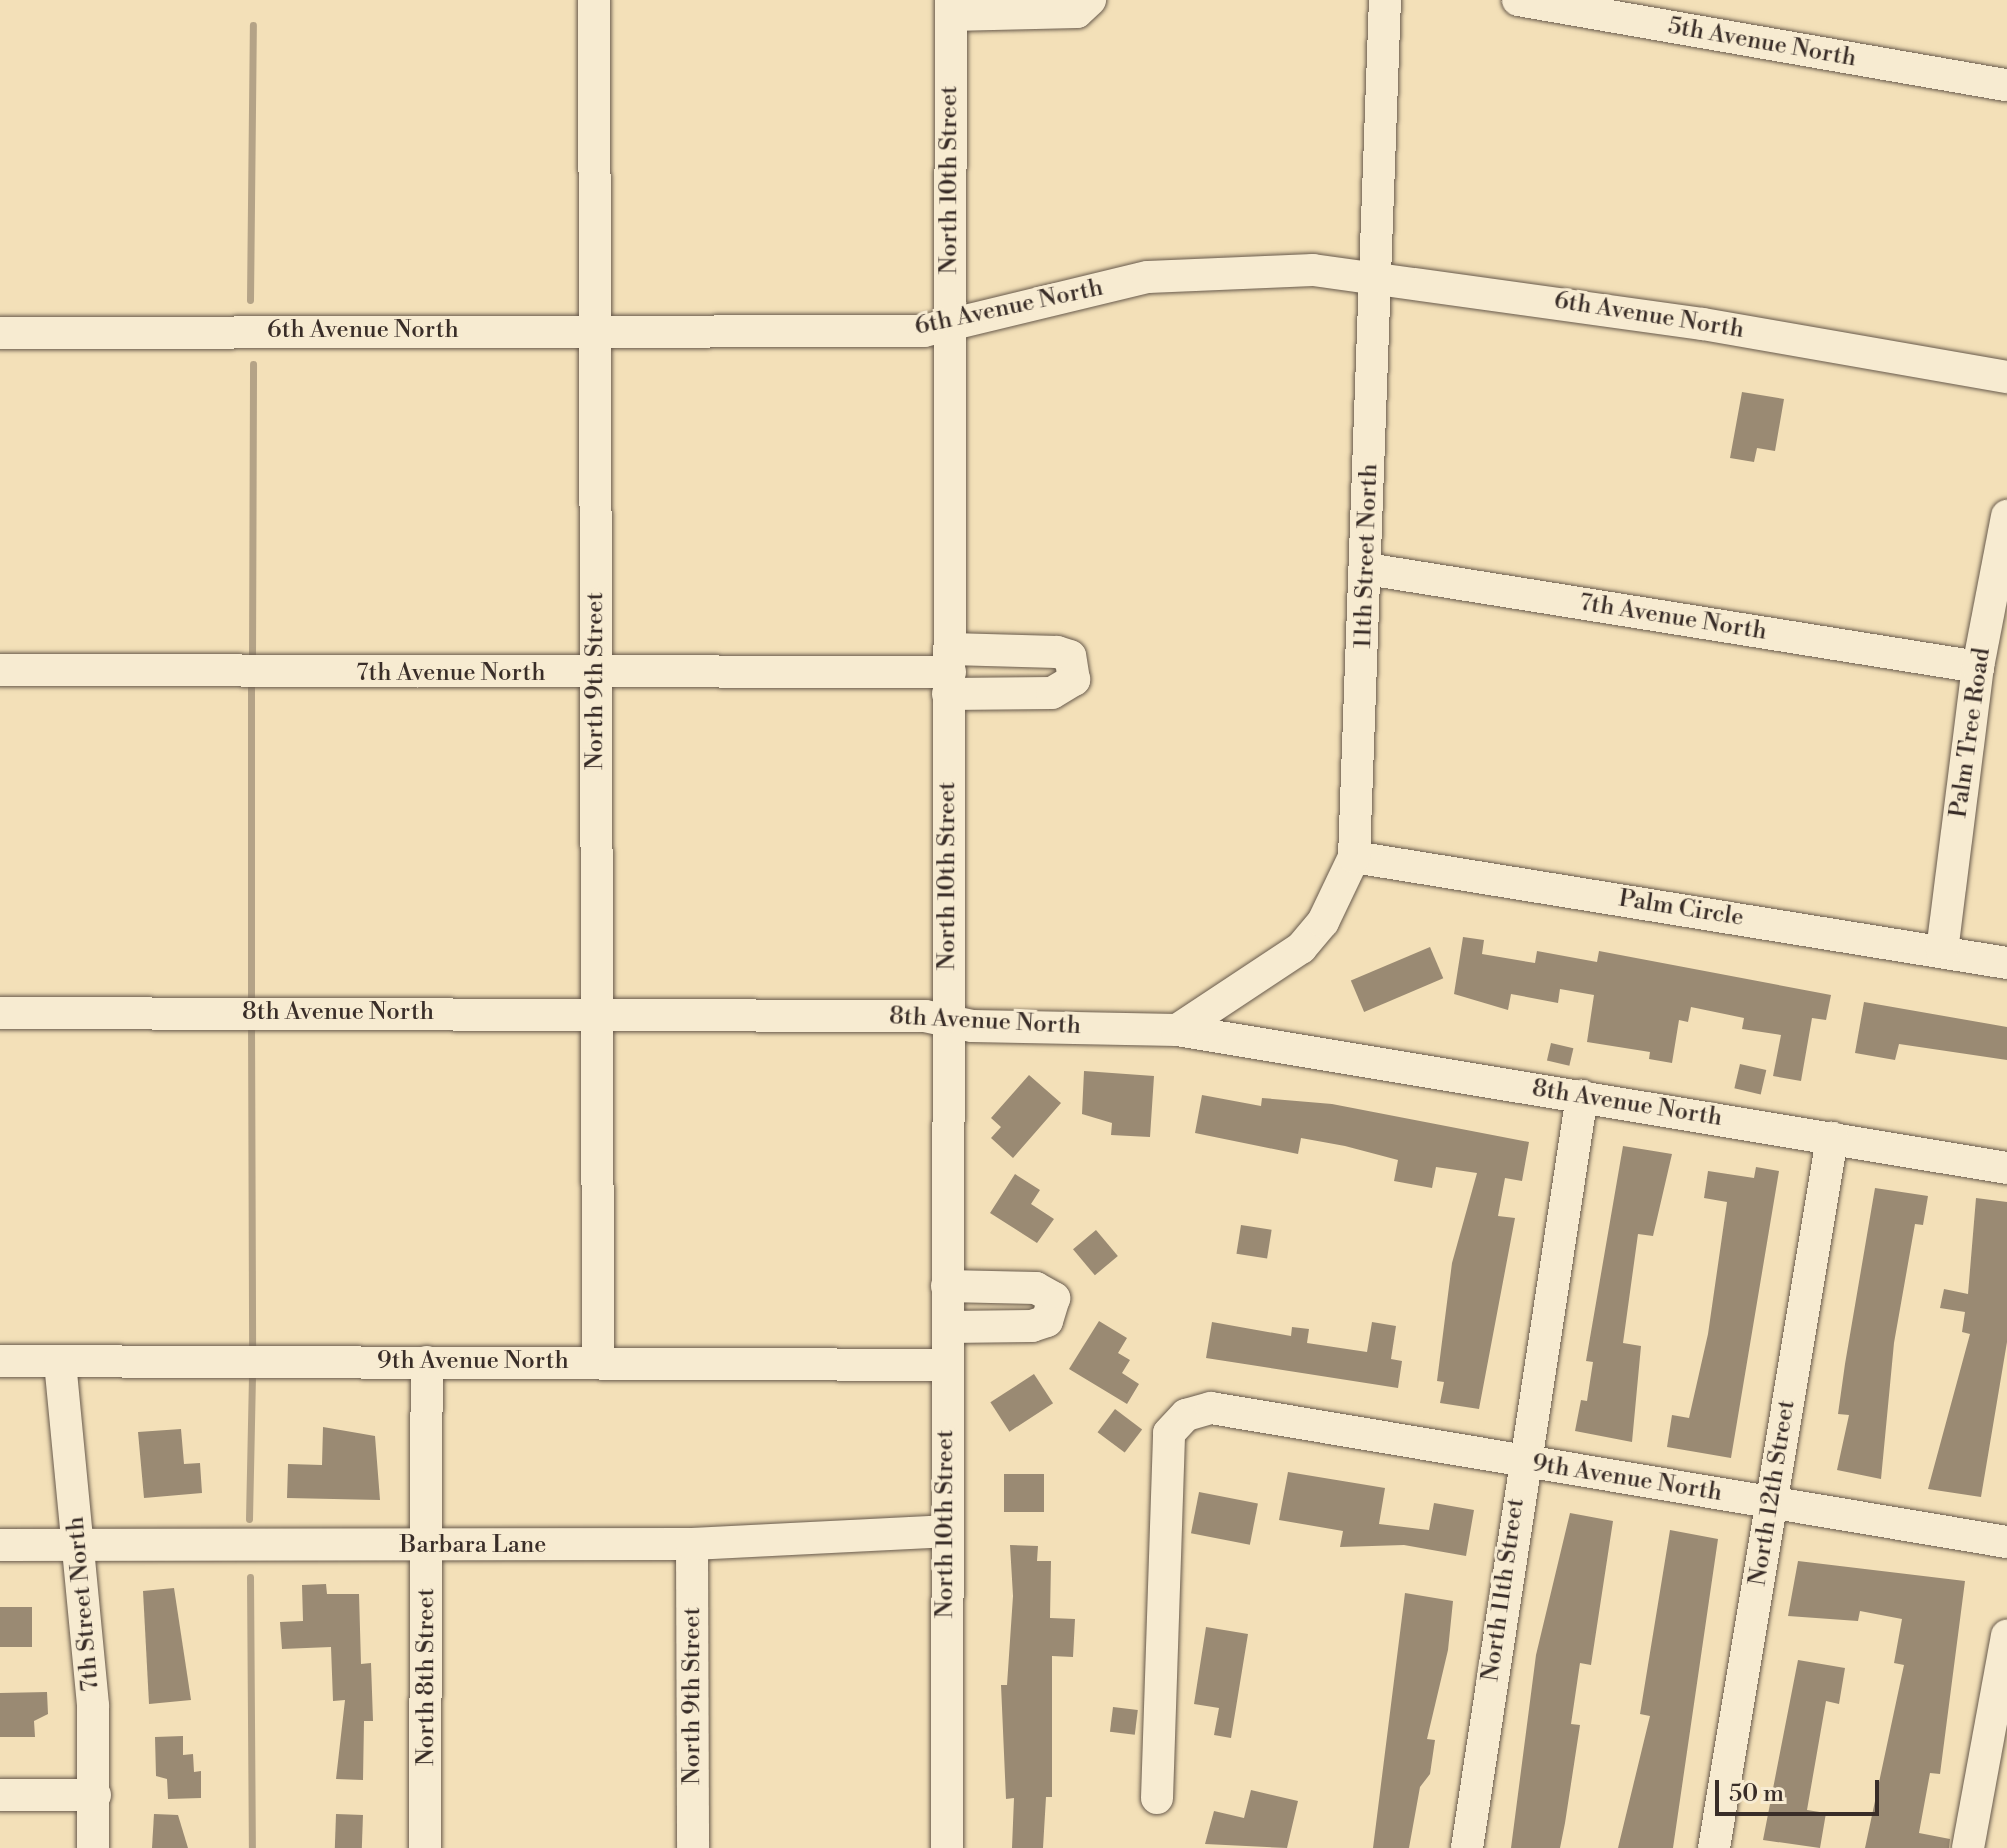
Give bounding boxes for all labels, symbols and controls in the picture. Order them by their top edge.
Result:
street label: 5th Avenue North [1666,12,1858,74]
street label: North 10th Street [936,86,964,274]
street label: 6th Avenue North [912,274,1106,342]
street label: 6th Avenue North [1552,287,1746,345]
street label: 6th Avenue North [267,317,459,345]
street label: 11th Street North [1349,463,1385,649]
street label: 7th Avenue North [1577,589,1769,647]
street label: North 9th Street [582,592,610,770]
street label: Palm Tree Road [1945,646,1997,820]
street label: 7th Avenue North [356,660,546,688]
street label: North 10th Street [934,782,962,970]
street label: Palm Circle [1617,885,1745,933]
street label: 8th Avenue North [242,999,434,1027]
street label: 8th Avenue North [888,1003,1082,1041]
street label: 8th Avenue North [1530,1075,1724,1133]
street label: 9th Avenue North [377,1348,569,1376]
street label: North 12th Street [1744,1398,1802,1588]
street label: North 10th Street [932,1430,960,1618]
street label: 9th Avenue North [1530,1450,1724,1508]
street label: North 11th Street [1477,1496,1531,1684]
street label: 7th Street North [62,1515,106,1693]
street label: Barbara Lane [400,1532,546,1560]
street label: North 8th Street [413,1588,441,1766]
street label: North 9th Street [679,1607,707,1785]
scale bar [1719,1764,1883,1814]
text: 50 m [1729,1779,1784,1809]

